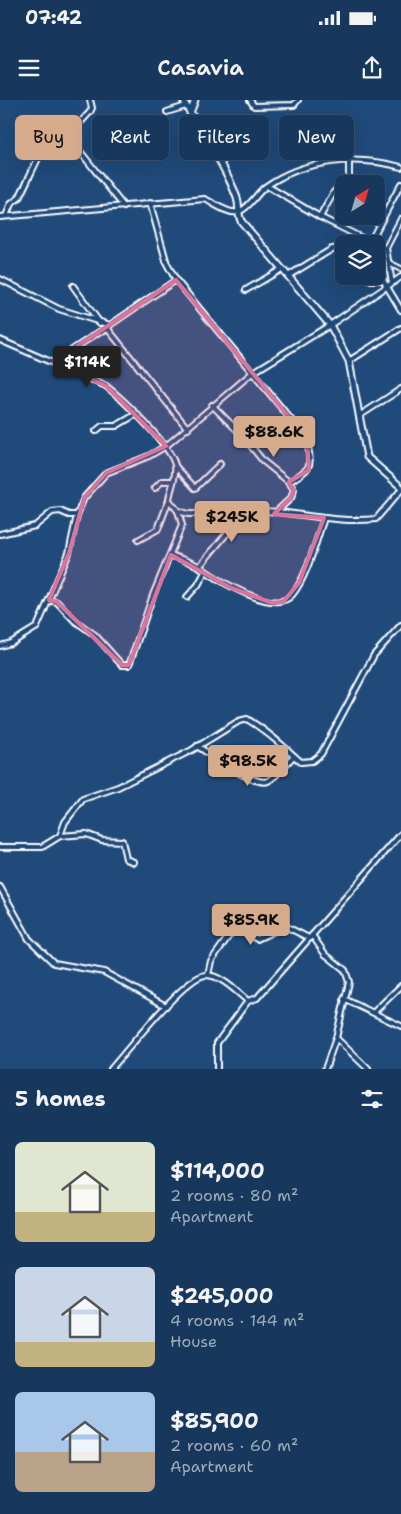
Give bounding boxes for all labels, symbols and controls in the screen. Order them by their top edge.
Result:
text: 07:42 [25,5,82,30]
text: Casavia [157,53,244,82]
icon: menu [15,54,43,82]
icon: share [358,54,386,82]
chip: Buy [15,115,82,160]
chip: Rent [92,115,169,160]
chip: Filters [179,115,269,160]
chip: New [279,115,354,160]
north arrow [335,175,385,225]
map controls [335,175,385,285]
button: layers [335,235,385,285]
pin: $114K [52,346,122,388]
text: $114K [64,351,110,372]
pin: $88.6K [233,416,315,458]
text: $88.6K [244,421,304,442]
pin: $245K [197,500,267,543]
text: $245K [206,506,258,527]
pin: $98.5K [207,744,289,787]
text: $98.5K [219,750,277,771]
pin: $85.9K [210,904,292,946]
text: $85.9K [223,909,279,930]
text: 5 homes [15,1085,106,1113]
icon: filters [358,1085,386,1113]
text: $114,000 [170,1157,265,1185]
icon: home [55,1162,115,1222]
text: 2 rooms · 80 m² [170,1185,298,1206]
text: Apartment [170,1206,253,1227]
text: $245,000 [170,1282,273,1310]
icon: home [55,1287,115,1347]
text: 4 rooms · 144 m² [170,1310,304,1331]
text: House [170,1331,217,1352]
text: $85,900 [170,1407,259,1435]
icon: home [55,1412,115,1472]
text: 2 rooms · 60 m² [170,1435,298,1456]
text: Apartment [170,1456,253,1477]

